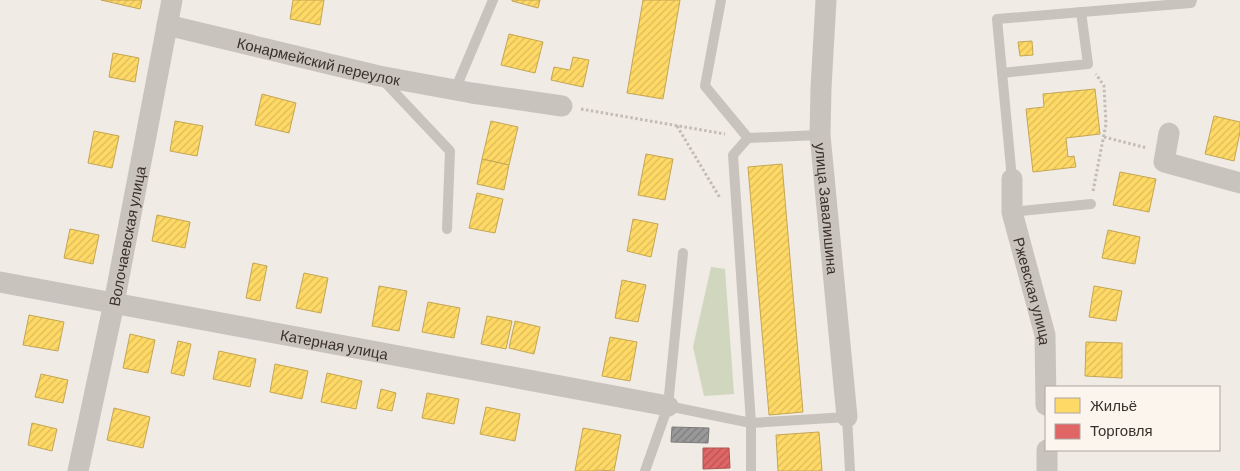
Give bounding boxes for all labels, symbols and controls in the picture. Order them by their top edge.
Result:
street label: Конармейский переулок [235,33,402,89]
street label: улица Завалишина [812,142,842,276]
street label: Волочаевская улица [105,164,149,308]
street label: Ржевская улица [1010,235,1054,346]
street label: Катерная улица [279,325,390,363]
legend [1045,386,1220,451]
text: Жильё [1090,396,1137,414]
text: Торговля [1090,421,1153,439]

